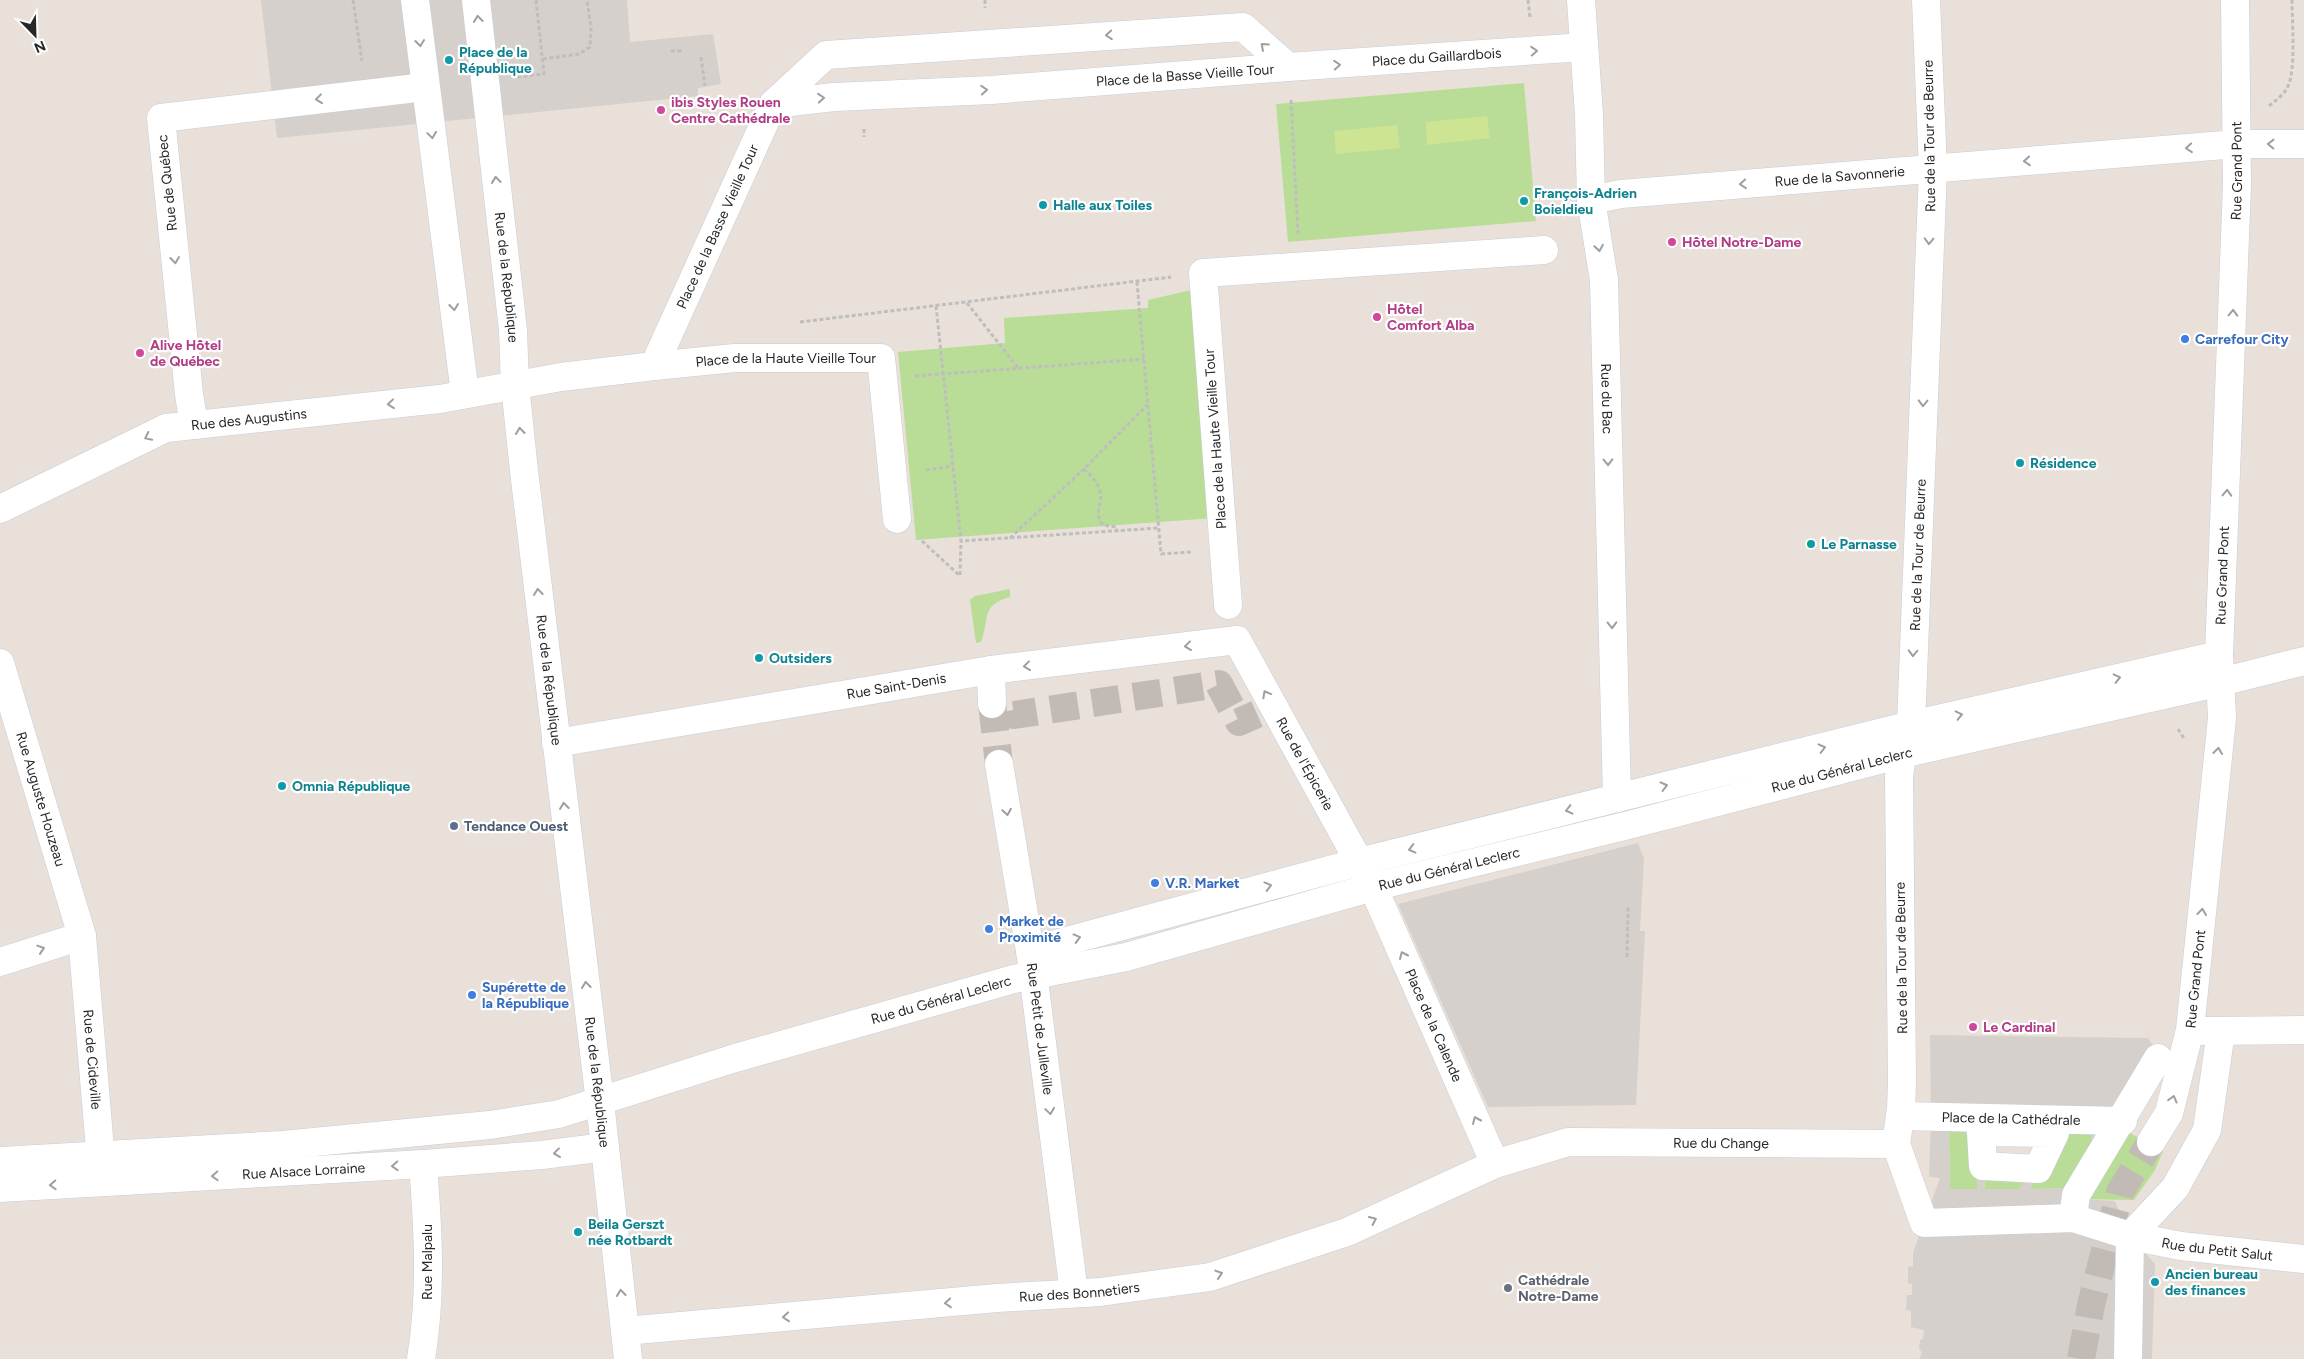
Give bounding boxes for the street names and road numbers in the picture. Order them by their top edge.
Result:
street label: Place du Gaillardbois [1371,45,1502,70]
street label: Rue de la Tour de Beurre [1920,59,1939,212]
street label: Place de la Basse Vieille Tour [1095,61,1275,90]
street label: Rue Grand Pont [2228,121,2246,221]
street label: Rue de Québec [154,134,181,232]
street label: Place de la Basse Vieille Tour [673,142,763,312]
street label: Rue de la Savonnerie [1774,163,1906,191]
street label: Rue de la République [491,211,521,343]
street label: Place de la Haute Vieille Tour [1201,348,1230,530]
street label: Place de la Haute Vieille Tour [695,350,876,371]
street label: Rue du Bac [1597,363,1616,434]
street label: Rue des Augustins [190,405,308,434]
street label: Rue de la Tour de Beurre [1907,478,1930,631]
street label: Rue Grand Pont [2212,526,2233,625]
street label: Rue de la République [532,614,565,747]
street label: Rue Saint-Denis [845,670,947,703]
street label: Rue de l'Épicerie [1272,714,1337,814]
street label: Rue Auguste Houzeau [12,730,69,869]
street label: Rue du Général Leclerc [1770,744,1914,797]
street label: Rue du Général Leclerc [1377,844,1522,894]
street label: Rue de la Tour de Beurre [1892,881,1911,1034]
street label: Rue Grand Pont [2182,929,2209,1029]
street label: Rue Petit de Julleville [1023,962,1057,1096]
street label: Place de la Calende [1401,966,1466,1085]
street label: Rue du Général Leclerc [869,972,1014,1028]
street label: Rue de Cideville [79,1009,105,1111]
street label: Rue de la République [581,1016,613,1149]
street label: Place de la Cathédrale [1941,1109,2081,1129]
street label: Rue du Change [1673,1135,1769,1152]
street label: Rue Alsace Lorraine [241,1159,366,1183]
street label: Rue Malpalu [419,1224,436,1300]
street label: Rue du Petit Salut [2160,1234,2274,1265]
street label: Rue des Bonnetiers [1019,1279,1141,1306]

